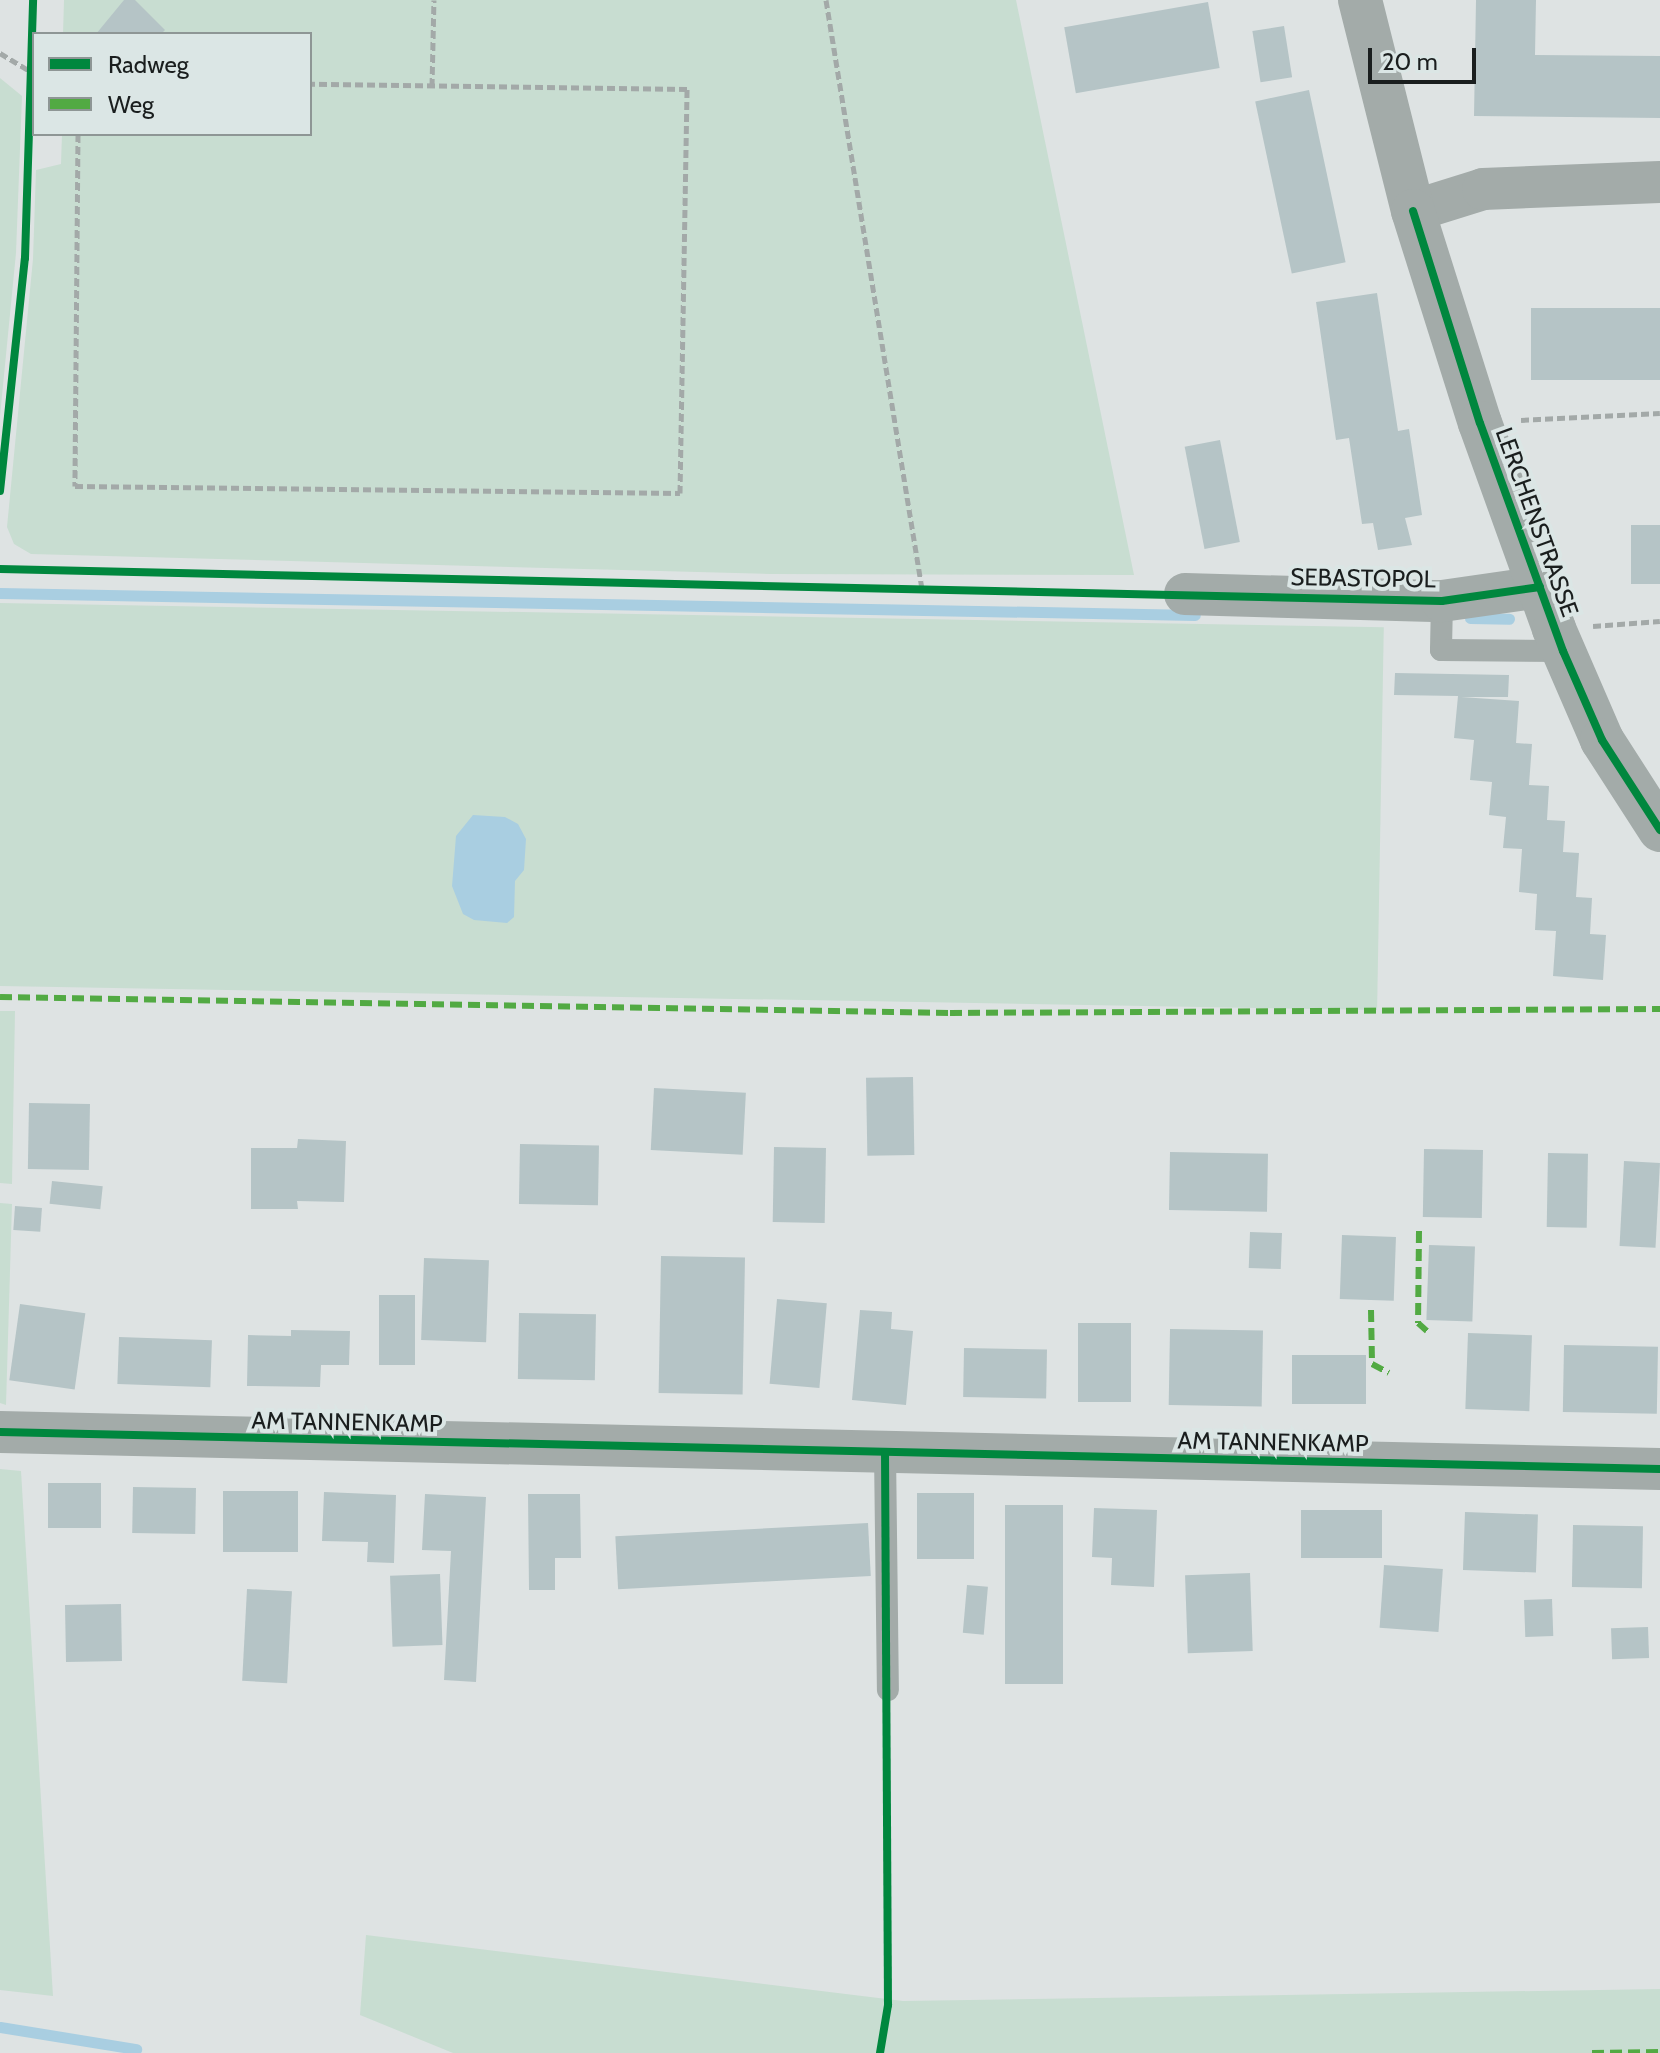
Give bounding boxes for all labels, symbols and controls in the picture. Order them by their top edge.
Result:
legend [32,32,312,136]
scale bar [1372,32,1480,82]
text: 20 m [1382,47,1438,76]
text: Radweg [108,50,189,79]
text: Weg [108,90,154,119]
street label: LERCHENSTRASSE [1489,424,1585,620]
street label: SEBASTOPOL [1290,562,1436,594]
street label: AM TANNENKAMP [251,1406,443,1438]
street label: AM TANNENKAMP [1177,1426,1369,1458]

